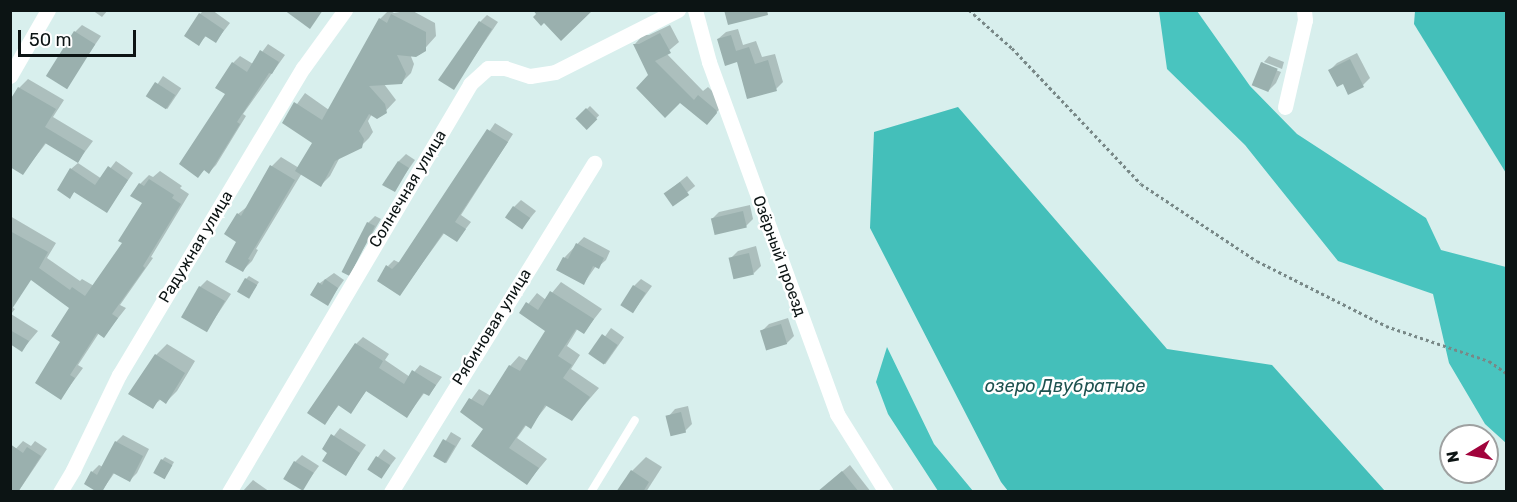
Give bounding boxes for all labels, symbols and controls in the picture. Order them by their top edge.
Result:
scale bar [21,18,140,56]
text: 50 m [29,29,72,51]
street label: Солнечная улица [365,127,451,251]
street label: Радужная улица [155,187,237,307]
street label: Озёрный проезд [748,193,810,319]
street label: Рябиновая улица [449,265,535,389]
water label: озеро Двубратное [985,375,1145,397]
north arrow [1439,424,1499,484]
text: N [1442,450,1463,464]

